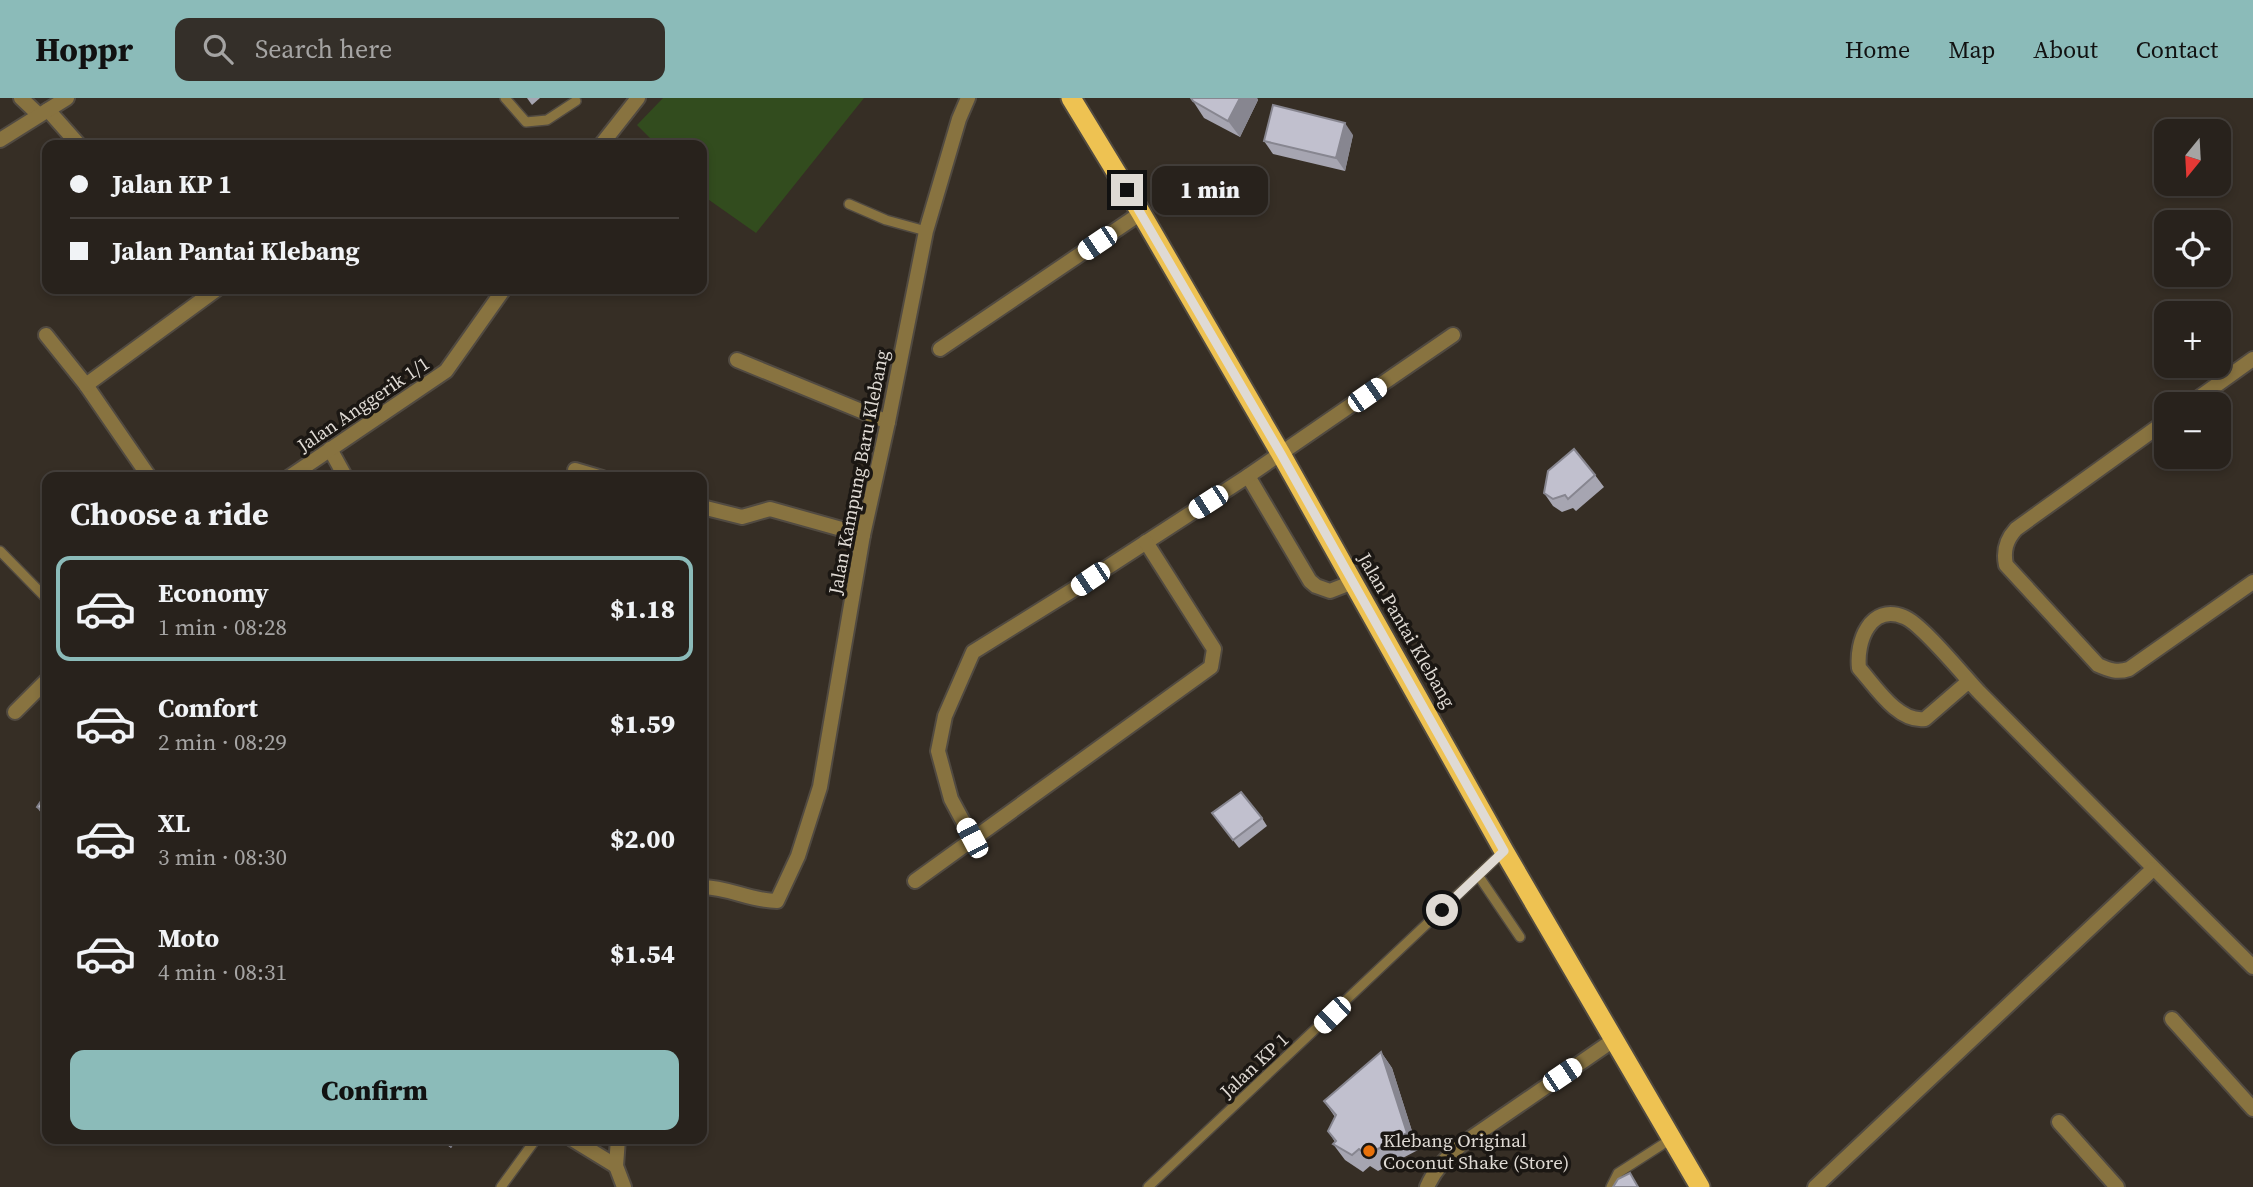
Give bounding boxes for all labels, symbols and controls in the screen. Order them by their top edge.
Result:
search box [175,18,665,81]
text: Hoppr [35,27,133,72]
icon: search [199,30,237,68]
text: Search here [255,31,392,67]
text: Home [1845,33,1910,66]
text: Map [1948,33,1995,66]
text: About [2033,33,2098,66]
text: Contact [2136,33,2218,66]
north arrow [2154,119,2231,196]
map controls [2154,119,2231,469]
text: Jalan KP 1 [112,166,232,202]
callout: 1 min [1152,166,1267,214]
route end [1111,174,1143,206]
text: 1 min [1180,174,1240,206]
button: locate [2154,210,2231,287]
car [1074,223,1121,263]
text: Jalan Pantai Klebang [112,233,360,269]
button: + [2154,301,2231,378]
street label: Jalan Kampung Baru Klebang [821,347,895,598]
street label: Jalan Anggerik 1/1 [291,350,434,458]
car [1344,374,1391,416]
button: − [2154,392,2231,469]
car [1185,482,1232,522]
text: Choose a ride [70,492,269,536]
street label: Jalan Pantai Klebang [1351,547,1462,712]
car [1067,559,1114,599]
text: Economy [158,575,269,611]
icon: car [74,577,137,640]
text: $1.18 [610,591,675,627]
text: 1 min · 08:28 [158,611,287,643]
text: Comfort [158,690,258,726]
icon: car [74,692,137,755]
text: $1.59 [610,706,675,742]
text: 2 min · 08:29 [158,726,287,758]
text: XL [158,805,190,841]
icon: car [74,807,137,870]
car [953,815,992,861]
text: $2.00 [610,821,675,857]
text: 3 min · 08:30 [158,841,287,873]
route start [1426,894,1458,926]
text: Moto [158,920,219,956]
icon: car [74,922,137,985]
text: $1.54 [610,936,675,972]
text: 4 min · 08:31 [158,956,287,988]
car [1310,993,1355,1037]
street label: Jalan KP 1 [1213,1026,1294,1104]
button: Confirm [70,1050,679,1130]
car [1539,1055,1586,1095]
place label: Klebang Original Coconut Shake (Store) [1383,1127,1569,1175]
marker: Klebang Original Coconut Shake (Store) [1361,1143,1377,1159]

